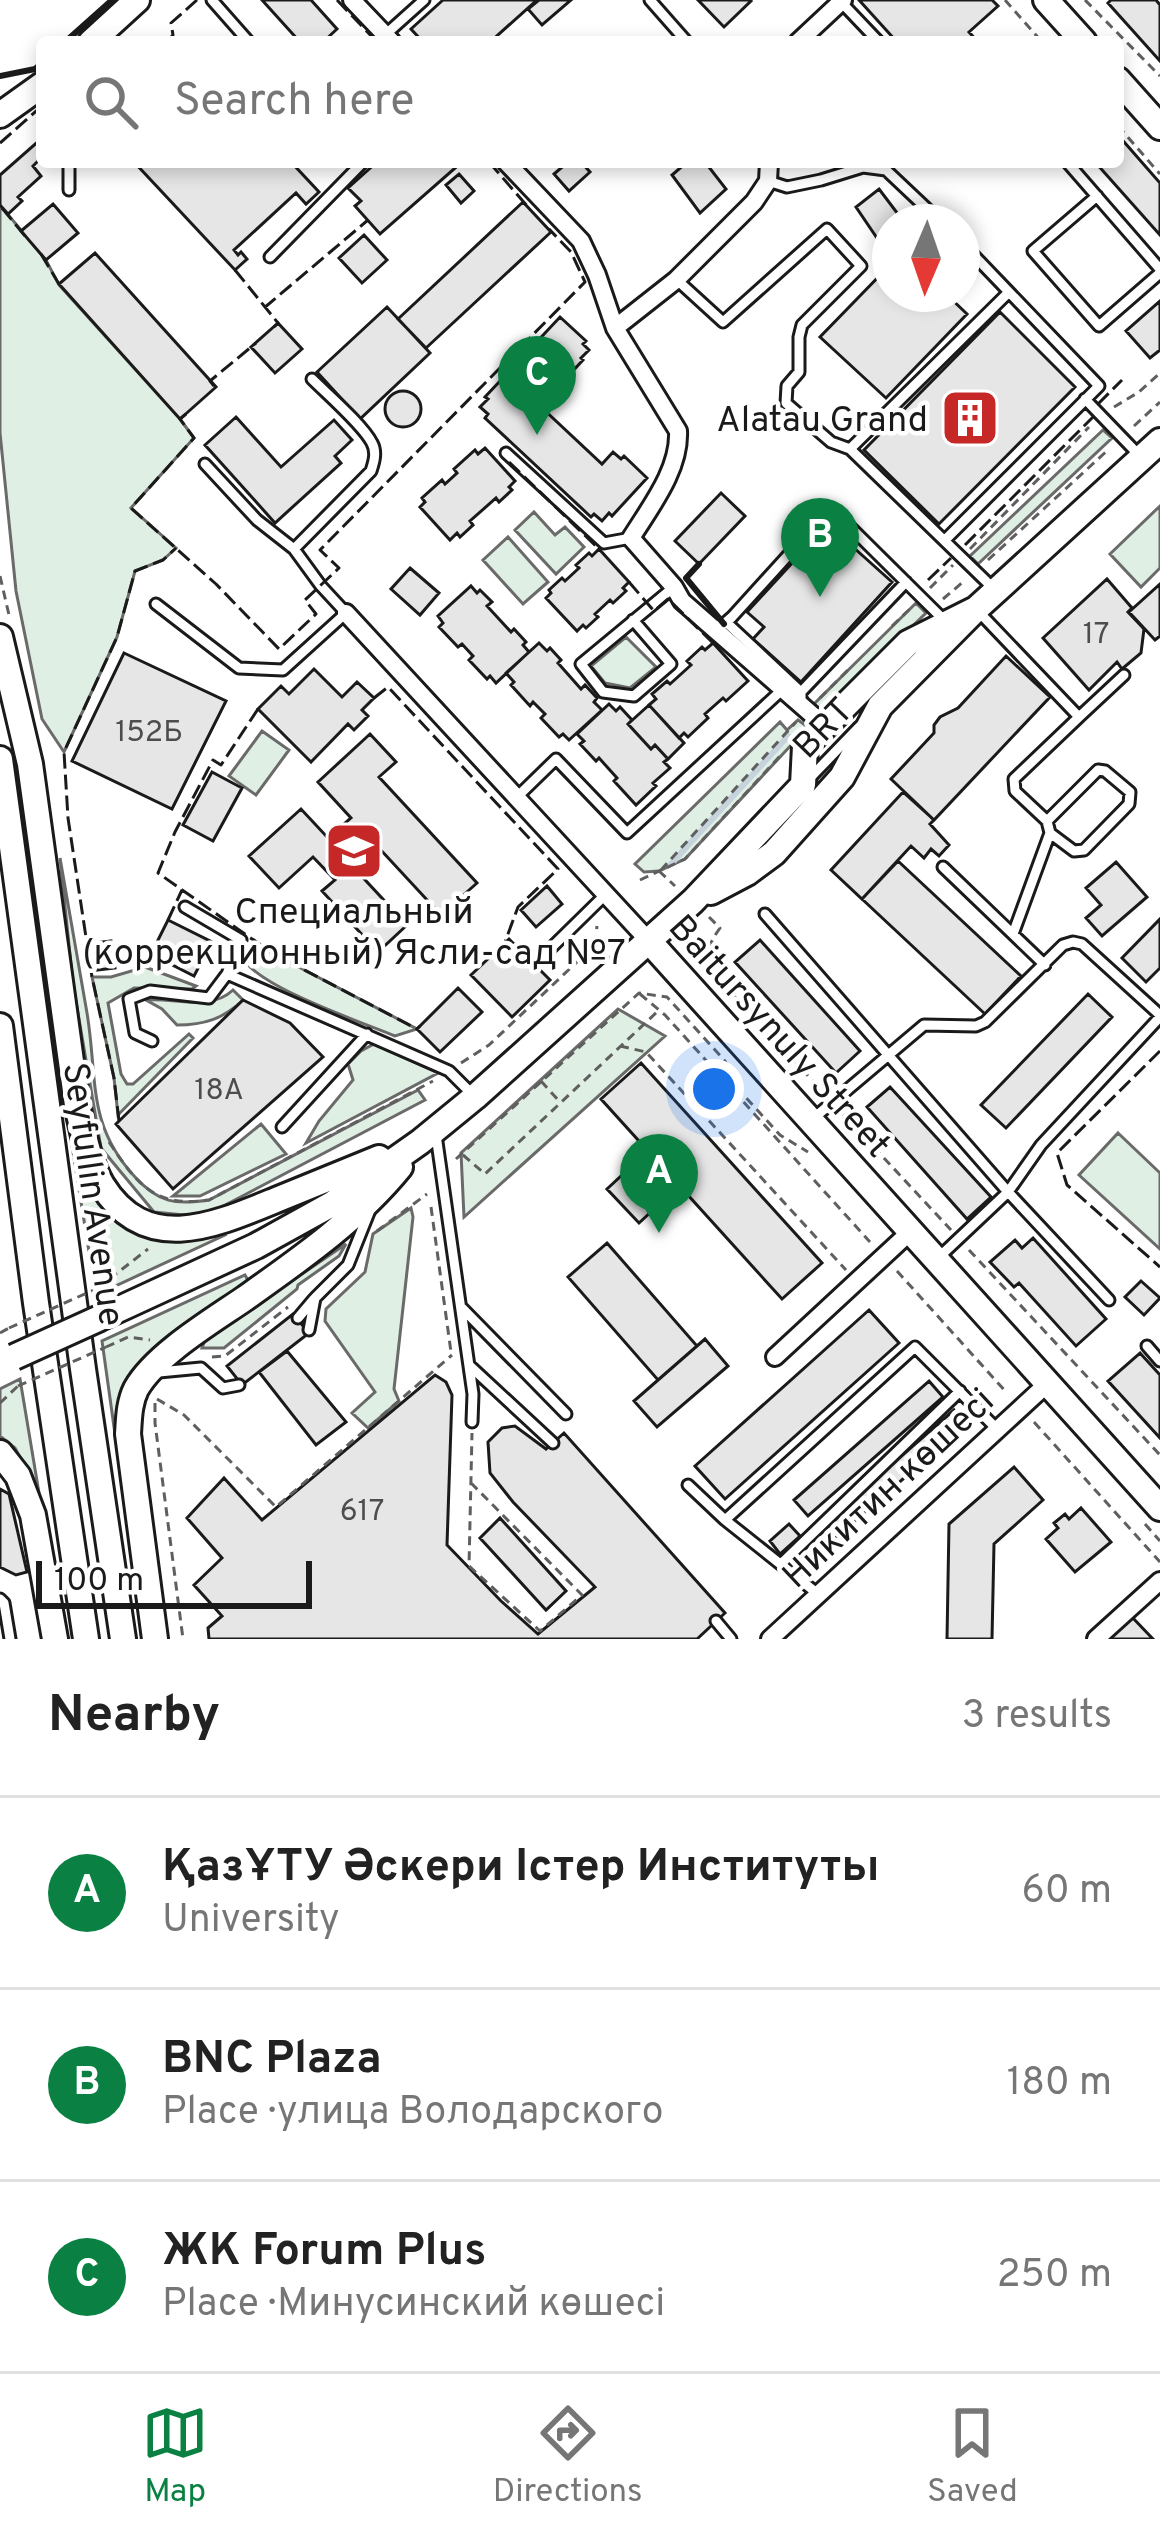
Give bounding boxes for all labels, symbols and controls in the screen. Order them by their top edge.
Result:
search box [36,36,1124,168]
icon: search [78,69,144,135]
text: Search here [174,74,414,131]
north arrow [872,204,980,312]
pin: C [498,336,576,435]
building icon: Alatau Grand [939,387,1001,449]
place label: Alatau Grand [716,399,928,445]
pin: B [781,498,859,597]
house number: 17 [1083,617,1109,654]
street label: BRT [785,689,865,770]
house number: 152Б [115,715,183,752]
school or university icon: Специальный (коррекционный) Ясли-сад №7 [323,820,385,882]
place label: Специальный (коррекционный) Ясли-сад №7 [82,891,626,978]
street label: Baitursynuly Street [657,907,899,1169]
your location [684,1059,744,1119]
street label: Seyfullin Avenue [50,1060,132,1329]
house number: 18А [194,1073,244,1110]
pin: A [620,1134,698,1233]
street label: Никитин көшесі [774,1380,1005,1600]
house number: 617 [340,1494,384,1531]
scale bar [36,1555,312,1608]
text: 100 m [54,1561,144,1603]
text: Nearby [48,1685,220,1750]
text: 3 results [962,1693,1112,1742]
text: ҚазҰТУ Әскери Істер Институты [162,1840,879,1897]
text: A [73,1868,101,1917]
text: 60 m [1021,1868,1112,1917]
text: University [162,1897,340,1946]
text: BNC Plaza [162,2032,382,2089]
text: B [74,2060,100,2109]
text: 180 m [1007,2060,1112,2109]
text: Place · улица Володарского [162,2089,663,2138]
text: ЖК Forum Plus [162,2224,486,2281]
text: C [75,2252,99,2301]
text: 250 m [997,2252,1112,2301]
text: Place · Минусинский көшесі [162,2281,665,2330]
tab: Map [142,2400,208,2514]
tab: Directions [493,2400,643,2514]
tab: Saved [927,2400,1018,2514]

